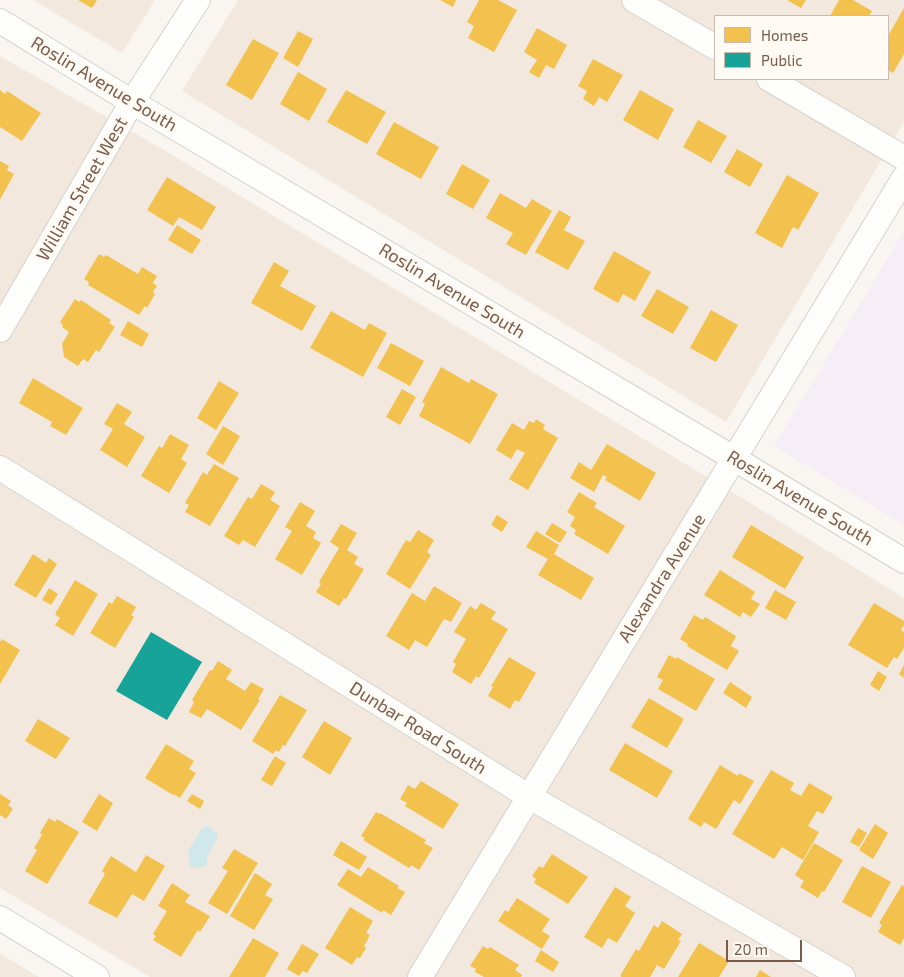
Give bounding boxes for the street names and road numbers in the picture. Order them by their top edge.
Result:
street label: Roslin Avenue South [27,32,181,136]
street label: William Street West [32,113,132,265]
street label: Roslin Avenue South [375,239,529,343]
street label: Roslin Avenue South [723,446,877,550]
street label: Alexandra Avenue [614,510,710,646]
street label: Dunbar Road South [346,677,490,779]

